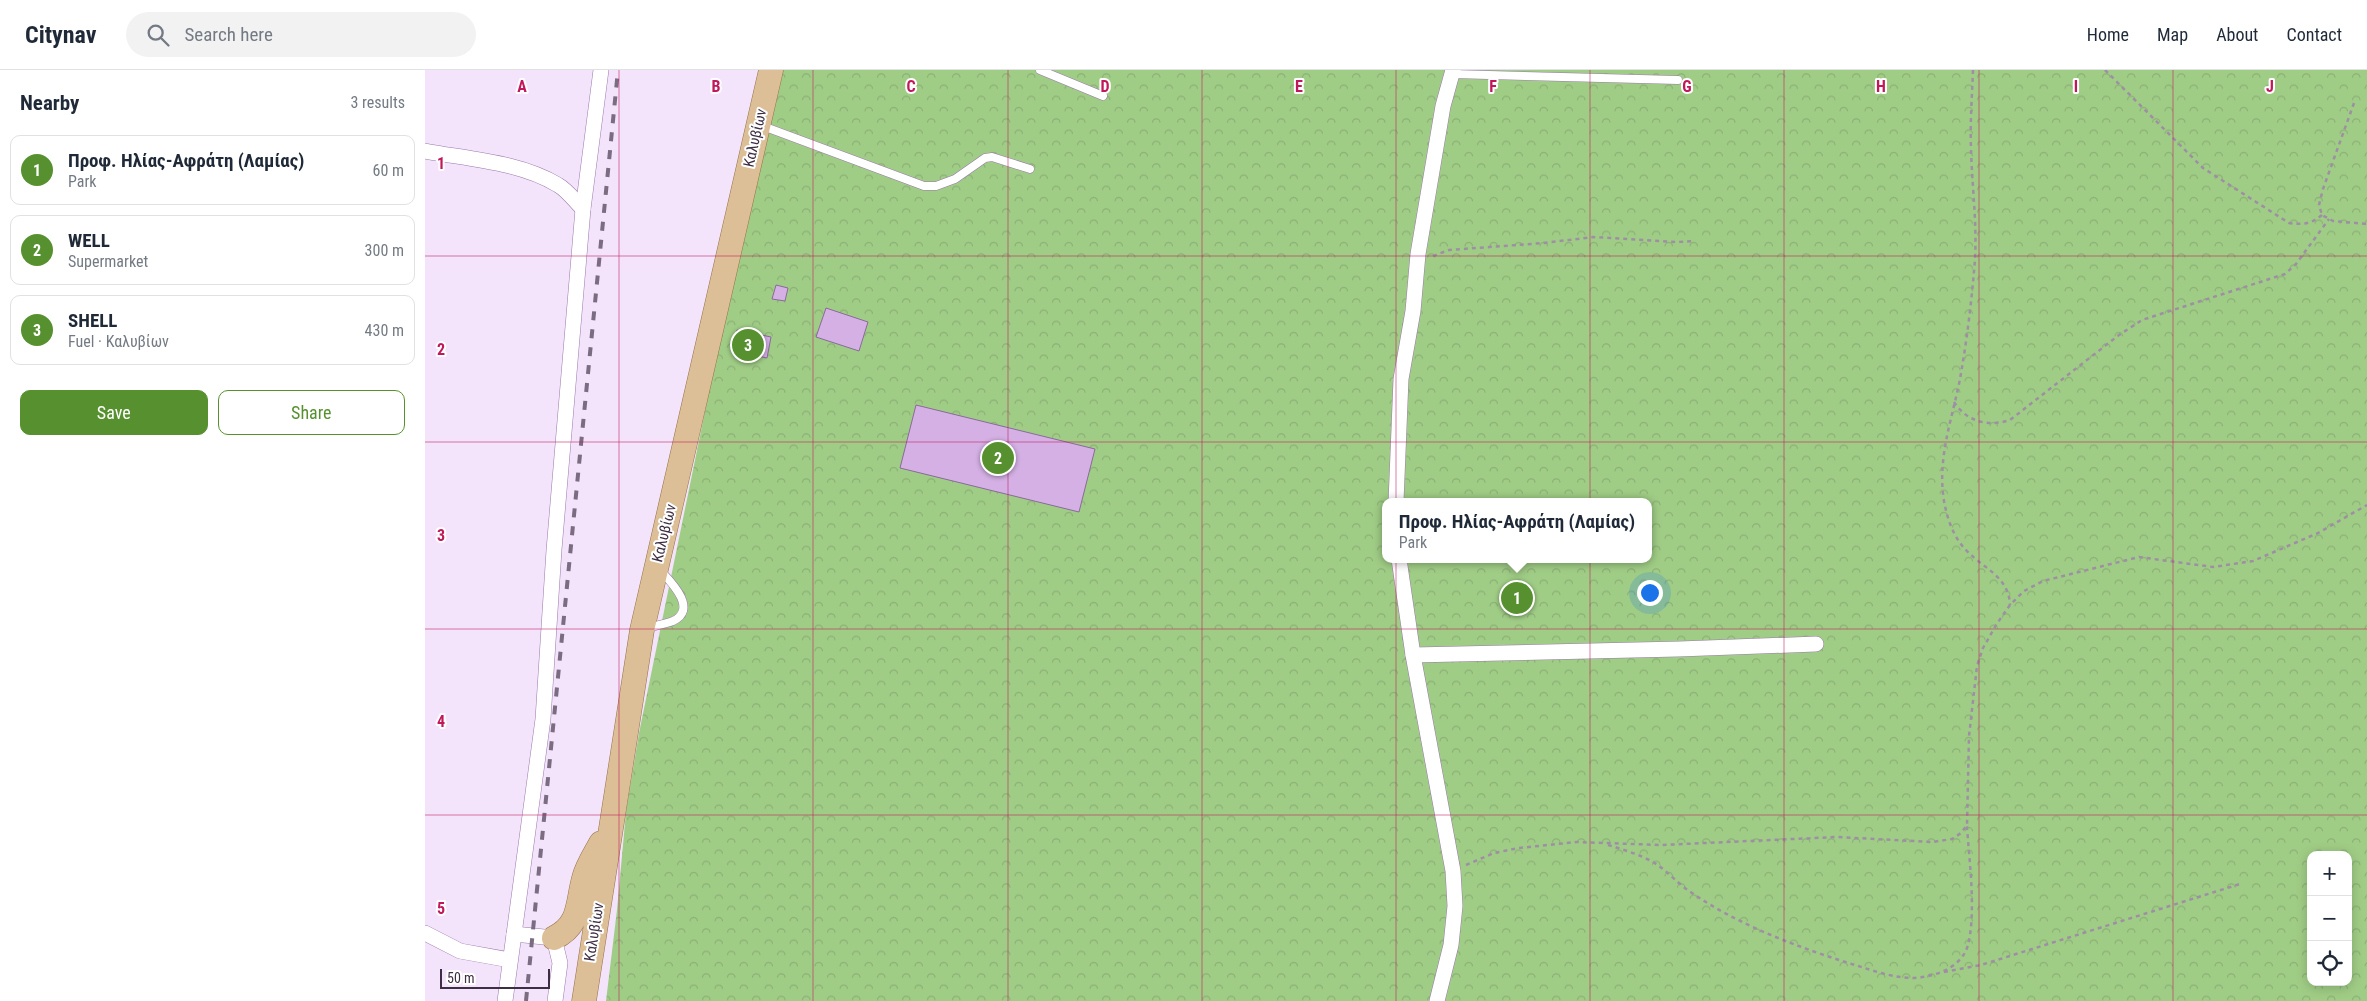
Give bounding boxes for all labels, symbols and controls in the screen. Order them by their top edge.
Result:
search box [126,12,476,57]
text: Citynav [25,21,96,49]
icon: search [144,21,172,49]
text: Search here [184,23,273,46]
text: Home [2087,24,2129,45]
text: Map [2157,24,2188,45]
text: About [2216,24,2258,45]
text: Contact [2286,24,2342,45]
text: A [517,77,527,96]
text: B [712,77,721,96]
text: C [906,77,916,96]
text: D [1100,77,1110,96]
text: E [1295,77,1303,96]
text: F [1489,77,1497,96]
text: G [1682,77,1692,96]
text: H [1876,77,1886,96]
text: I [2074,77,2078,96]
text: J [2266,77,2274,96]
text: Nearby [20,91,79,115]
text: 3 results [350,93,405,112]
street label: Καλυβίων [740,107,771,169]
text: Προφ. Ηλίας-Αφράτη (Λαμίας) [68,149,304,172]
text: 1 [437,154,445,173]
text: 1 [33,161,41,180]
text: 60 m [372,161,404,180]
text: Park [68,172,97,191]
text: WELL [68,229,110,252]
text: 2 [33,241,41,260]
text: 300 m [365,241,404,260]
text: Supermarket [68,252,148,271]
text: SHELL [68,309,117,332]
text: 3 [33,321,41,340]
text: 430 m [365,321,404,340]
pin: 3 [732,326,764,364]
text: Fuel · Καλυβίων [68,332,169,351]
text: 2 [437,340,445,359]
button: Save [20,390,208,435]
button: Share [218,390,405,435]
pin: 2 [982,439,1014,477]
popup [1382,498,1652,563]
street label: Καλυβίων [648,502,680,564]
text: Προφ. Ηλίας-Αφράτη (Λαμίας) [1399,510,1635,533]
text: 3 [437,526,445,545]
text: Park [1399,533,1427,552]
pin: 1 [1501,579,1533,617]
your location [1637,580,1663,606]
text: 4 [437,712,445,731]
map controls [2307,851,2352,986]
button: + [2307,851,2352,896]
button: − [2307,896,2352,941]
text: 5 [437,899,445,918]
street label: Καλυβίων [580,901,608,963]
button: locate [2307,941,2352,986]
scale bar [440,966,550,989]
text: 50 m [447,970,475,986]

